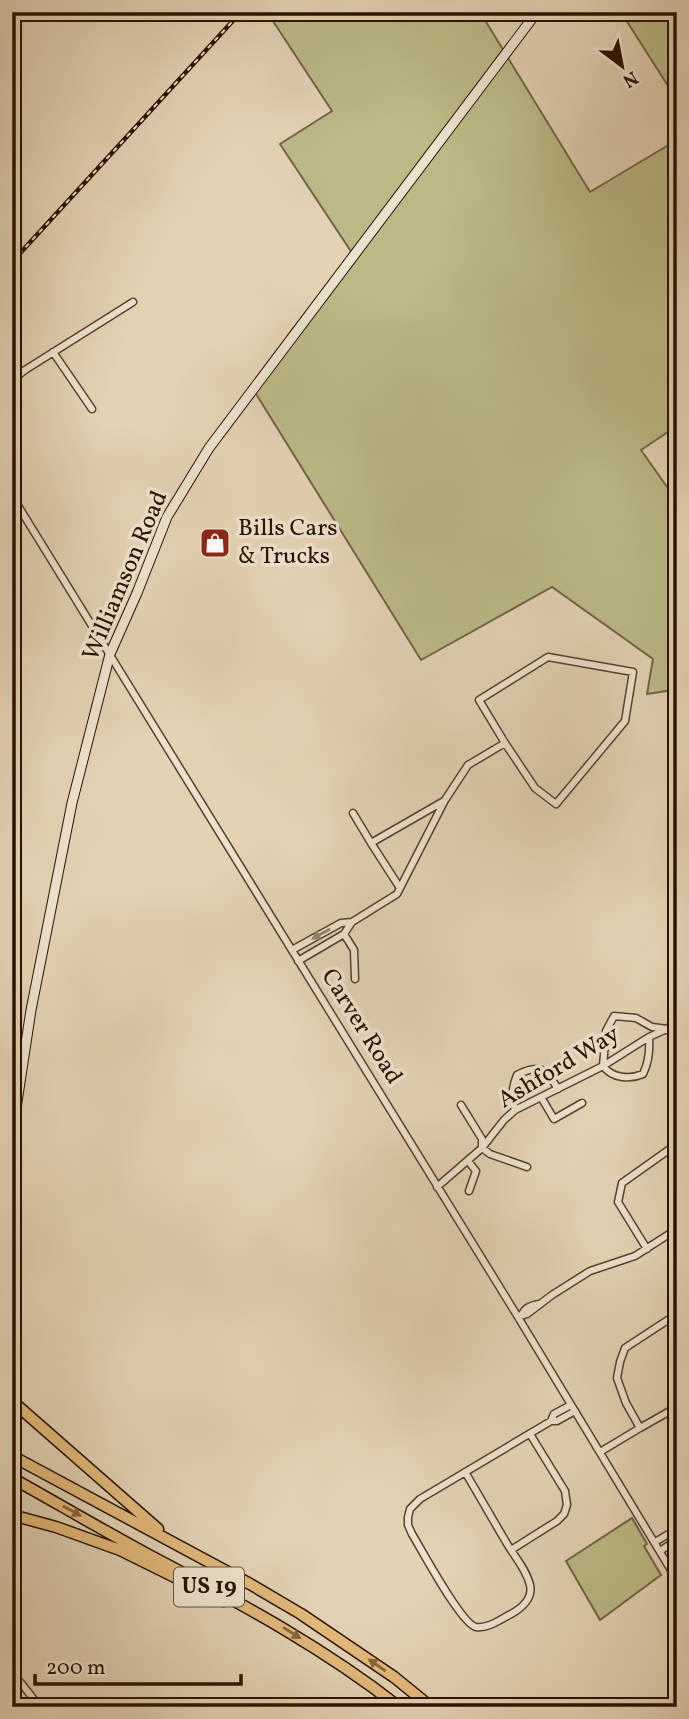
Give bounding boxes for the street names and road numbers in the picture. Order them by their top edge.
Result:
street label: Williamson Road [75,486,177,666]
street label: Carver Road [312,963,410,1091]
street label: Ashford Way [492,1018,626,1118]
road number: US 19 [174,1568,244,1606]

